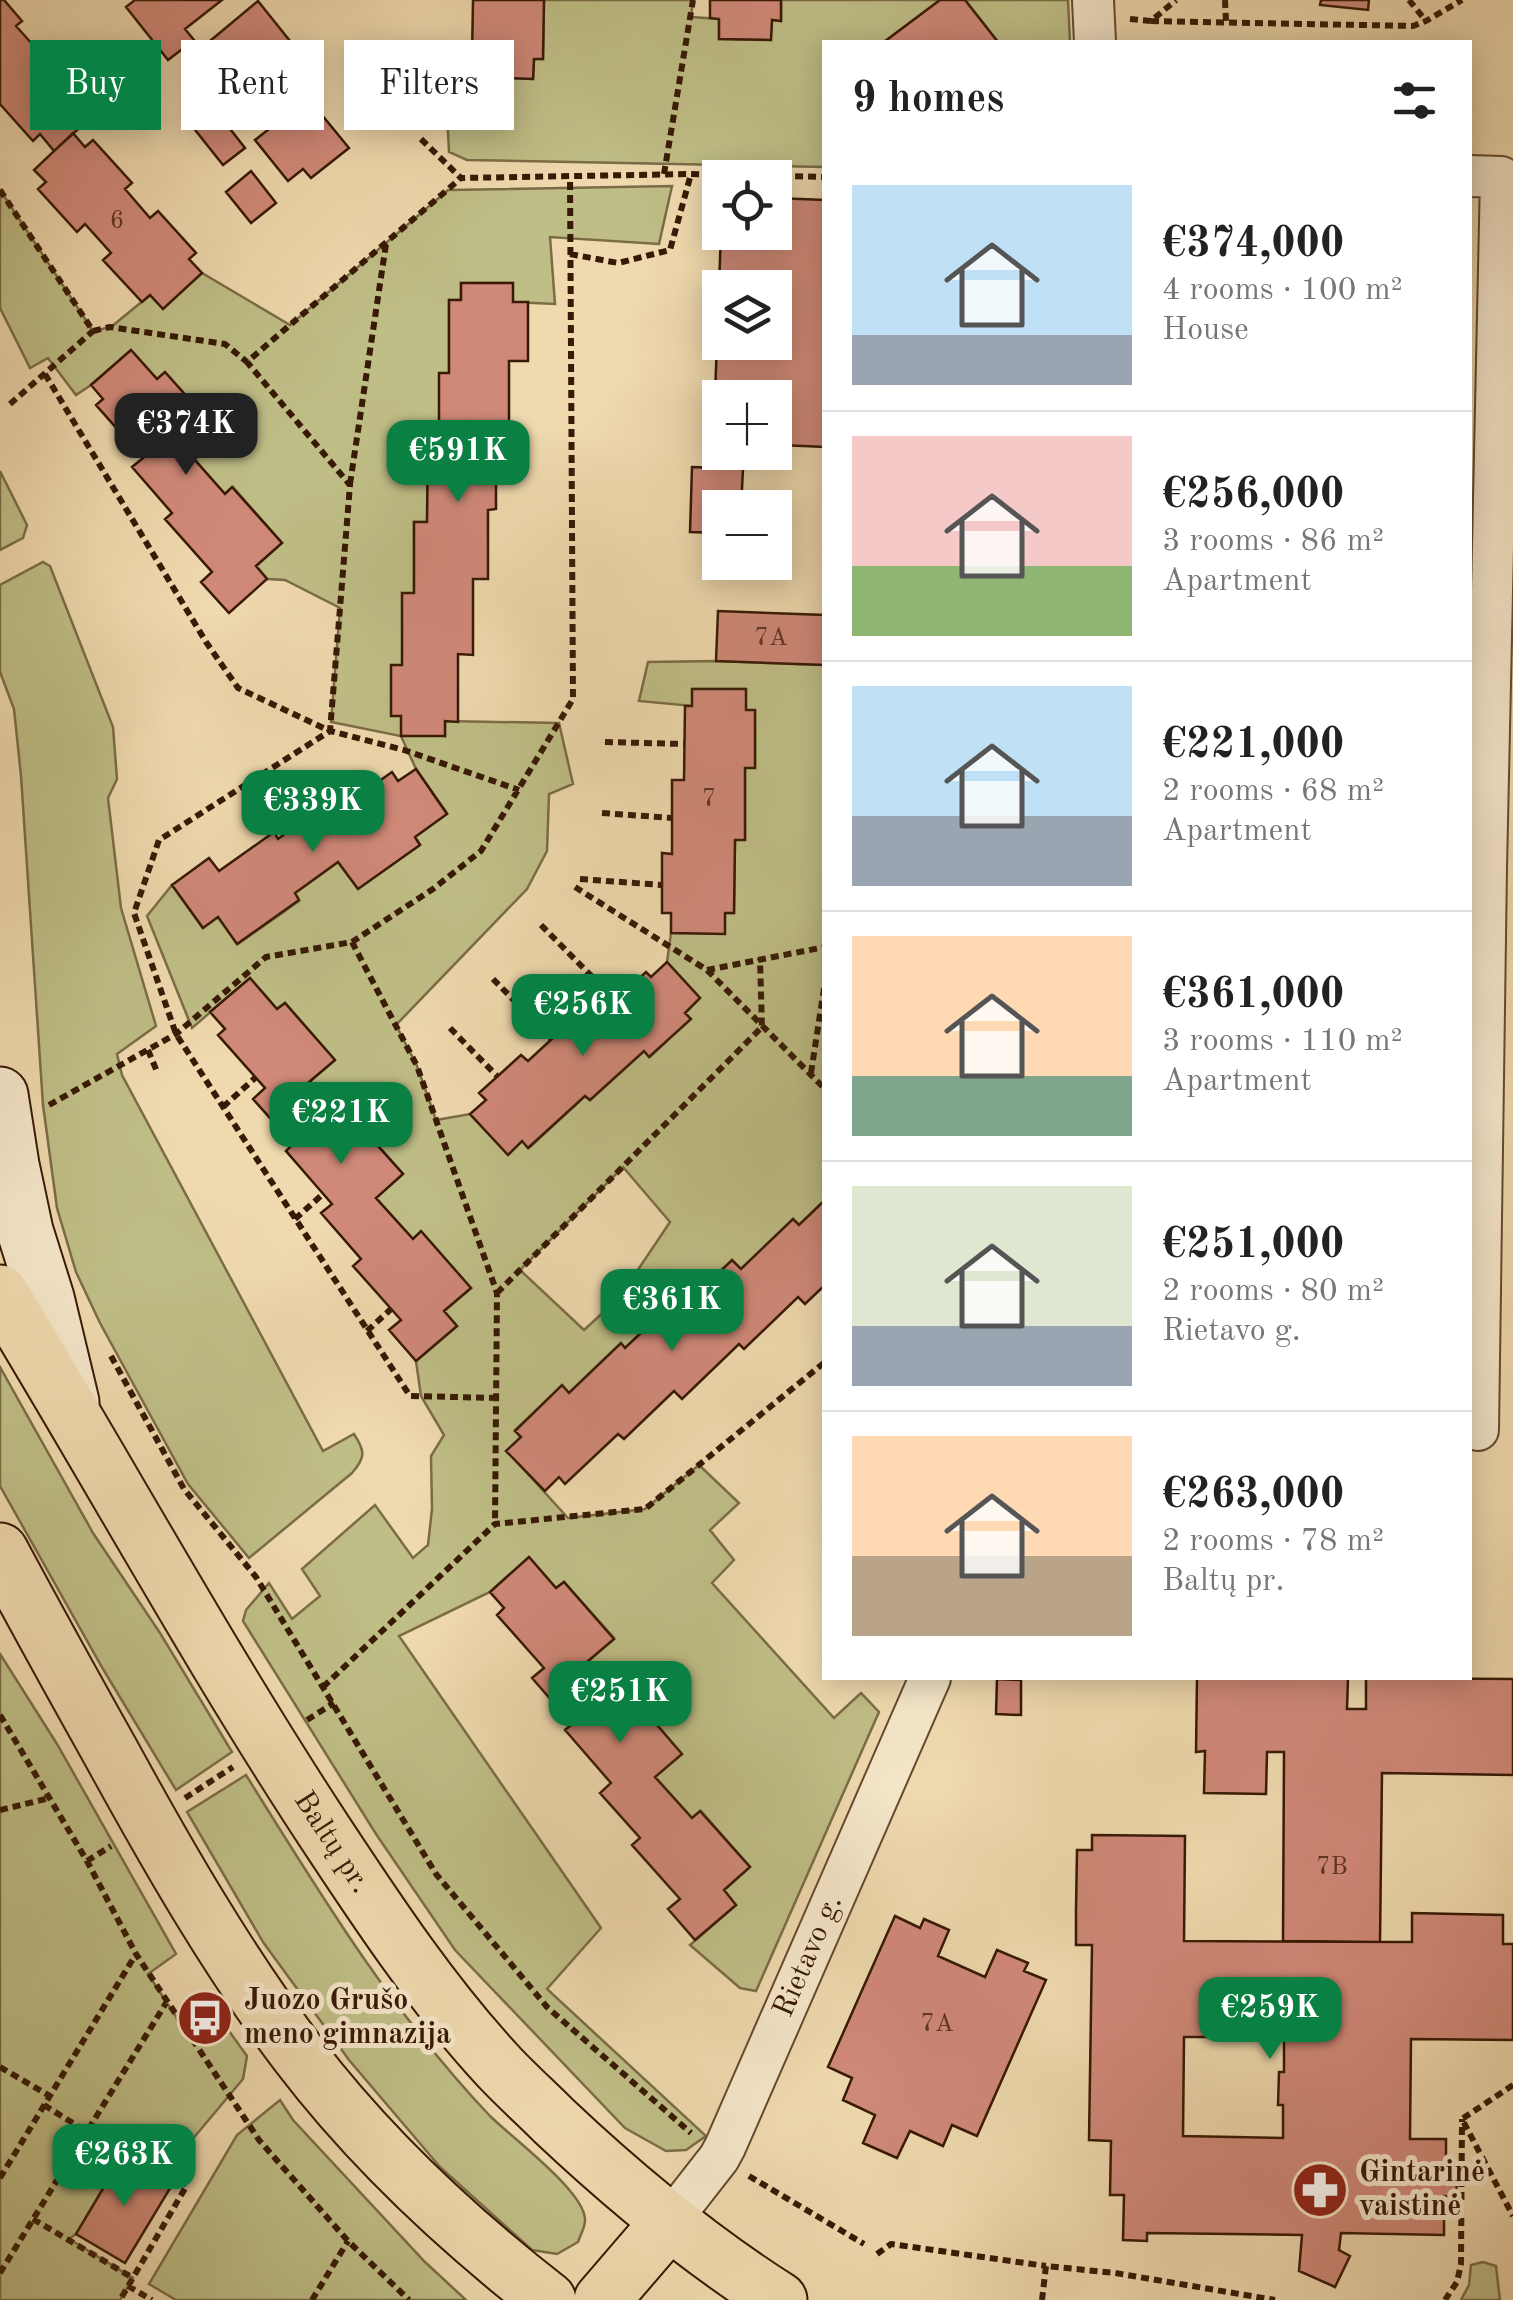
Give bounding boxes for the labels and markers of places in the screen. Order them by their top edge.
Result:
pin: €374K [116,393,256,478]
pin: €591K [388,420,528,505]
pin: €339K [243,770,383,855]
pin: €256K [513,974,653,1059]
pin: €221K [271,1082,411,1167]
pin: €361K [602,1269,742,1354]
pin: €251K [550,1661,690,1746]
pin: €259K [1200,1977,1340,2062]
place label: Juozo Grušo meno gimnazija [244,1986,451,2050]
bus stop icon: Juozo Grušo meno gimnazija [175,1988,235,2048]
pin: €263K [54,2124,194,2209]
place label: Gintarinė vaistinė [1359,2158,1485,2222]
pharmacy icon: Gintarinė vaistinė [1290,2160,1350,2220]

